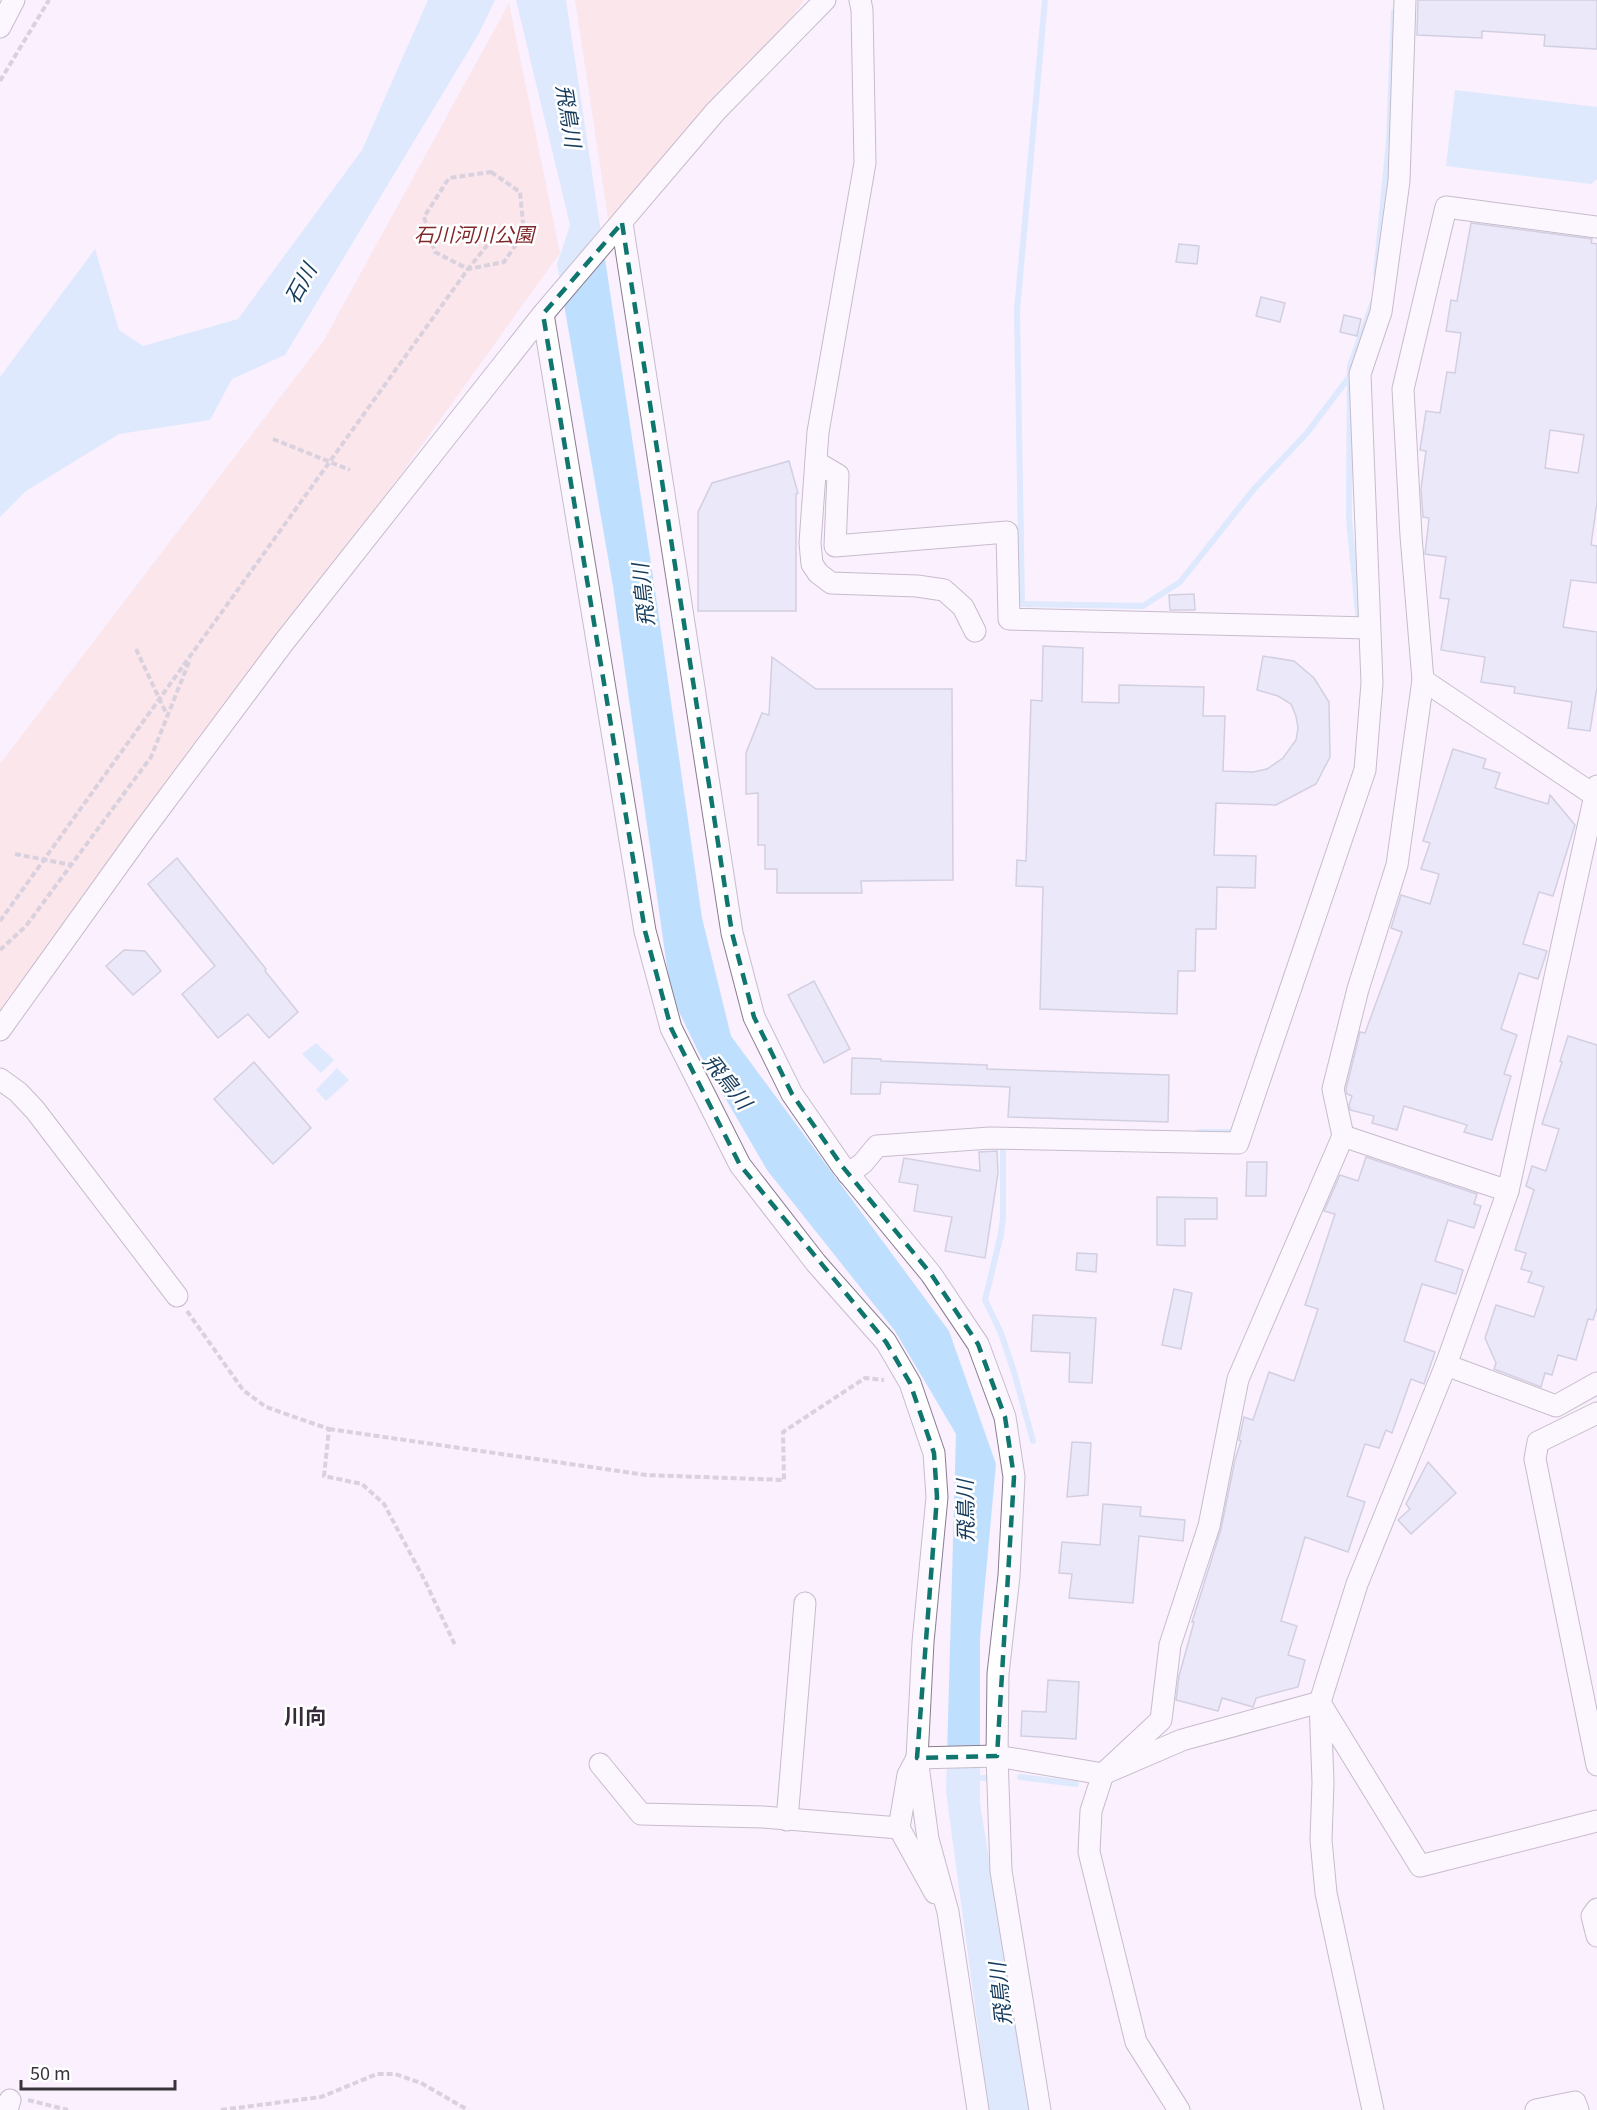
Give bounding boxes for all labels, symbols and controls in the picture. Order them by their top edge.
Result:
water label: 飛鳥川 [550,82,590,151]
park label: 石川河川公園 [414,219,537,248]
water label: 石川 [276,256,324,309]
water label: 飛鳥川 [624,560,660,628]
water label: 飛鳥川 [697,1047,761,1116]
water label: 飛鳥川 [948,1477,980,1543]
district label: 川向 [284,1700,326,1730]
water label: 飛鳥川 [981,1959,1017,2027]
scale bar [21,2053,176,2091]
text: 50 m [30,2059,71,2085]

